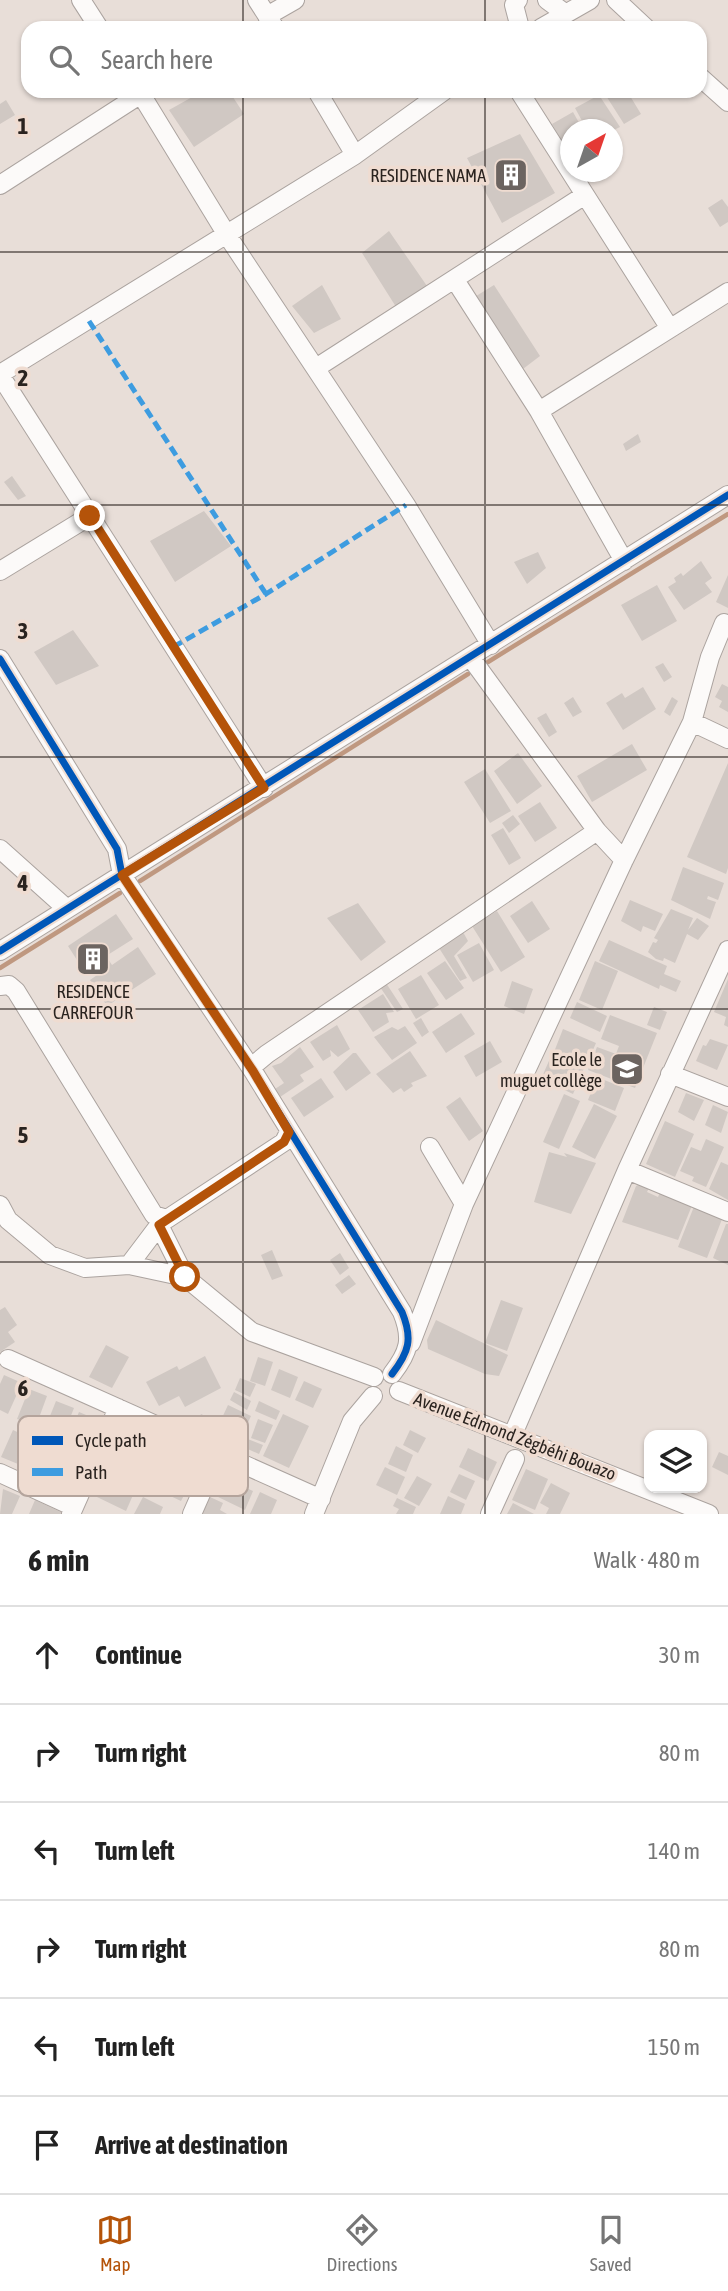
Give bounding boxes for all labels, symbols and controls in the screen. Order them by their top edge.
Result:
search box [21,21,707,98]
icon: search [45,41,83,79]
text: Search here [101,45,213,75]
text: 1 [18,113,29,139]
north arrow [560,119,623,182]
building icon: RESIDENCE NAMA [492,156,530,194]
place label: RESIDENCE NAMA [370,165,486,186]
text: 2 [18,365,28,391]
route end [74,500,105,531]
text: 3 [18,618,28,644]
text: 4 [17,870,29,896]
building icon: RESIDENCE CARREFOUR [74,940,112,978]
place label: RESIDENCE CARREFOUR [53,981,133,1023]
place label: Ecole le muguet collège [500,1049,602,1091]
school or university icon: Ecole le muguet collège [608,1050,646,1088]
text: 5 [18,1122,29,1148]
route start [169,1261,200,1292]
text: 6 [18,1375,29,1401]
street label: Avenue Edmond Zégbéhi Bouazo [411,1388,619,1484]
legend [18,1416,248,1496]
text: Cycle path [75,1429,147,1451]
map controls [644,1430,707,1493]
button: layers [644,1430,707,1493]
text: Path [75,1461,107,1483]
text: 6 min [28,1543,89,1577]
text: Walk · 480 m [594,1547,700,1573]
icon: ahead [28,1636,66,1674]
text: Continue [95,1640,182,1670]
text: 30 m [659,1642,700,1668]
icon: right [28,1734,66,1772]
text: Turn right [95,1738,186,1768]
text: 80 m [659,1740,700,1766]
icon: left [28,1832,66,1870]
text: Turn left [95,1836,175,1866]
text: 140 m [648,1838,700,1864]
icon: right [28,1930,66,1968]
text: Turn right [95,1934,186,1964]
text: 80 m [659,1936,700,1962]
icon: left [28,2028,66,2066]
text: Turn left [95,2032,175,2062]
text: 150 m [648,2034,700,2060]
icon: arrive [28,2126,66,2164]
text: Arrive at destination [95,2130,288,2160]
tab: Map [96,2211,134,2275]
tab: Directions [327,2211,397,2275]
tab: Saved [590,2211,632,2275]

